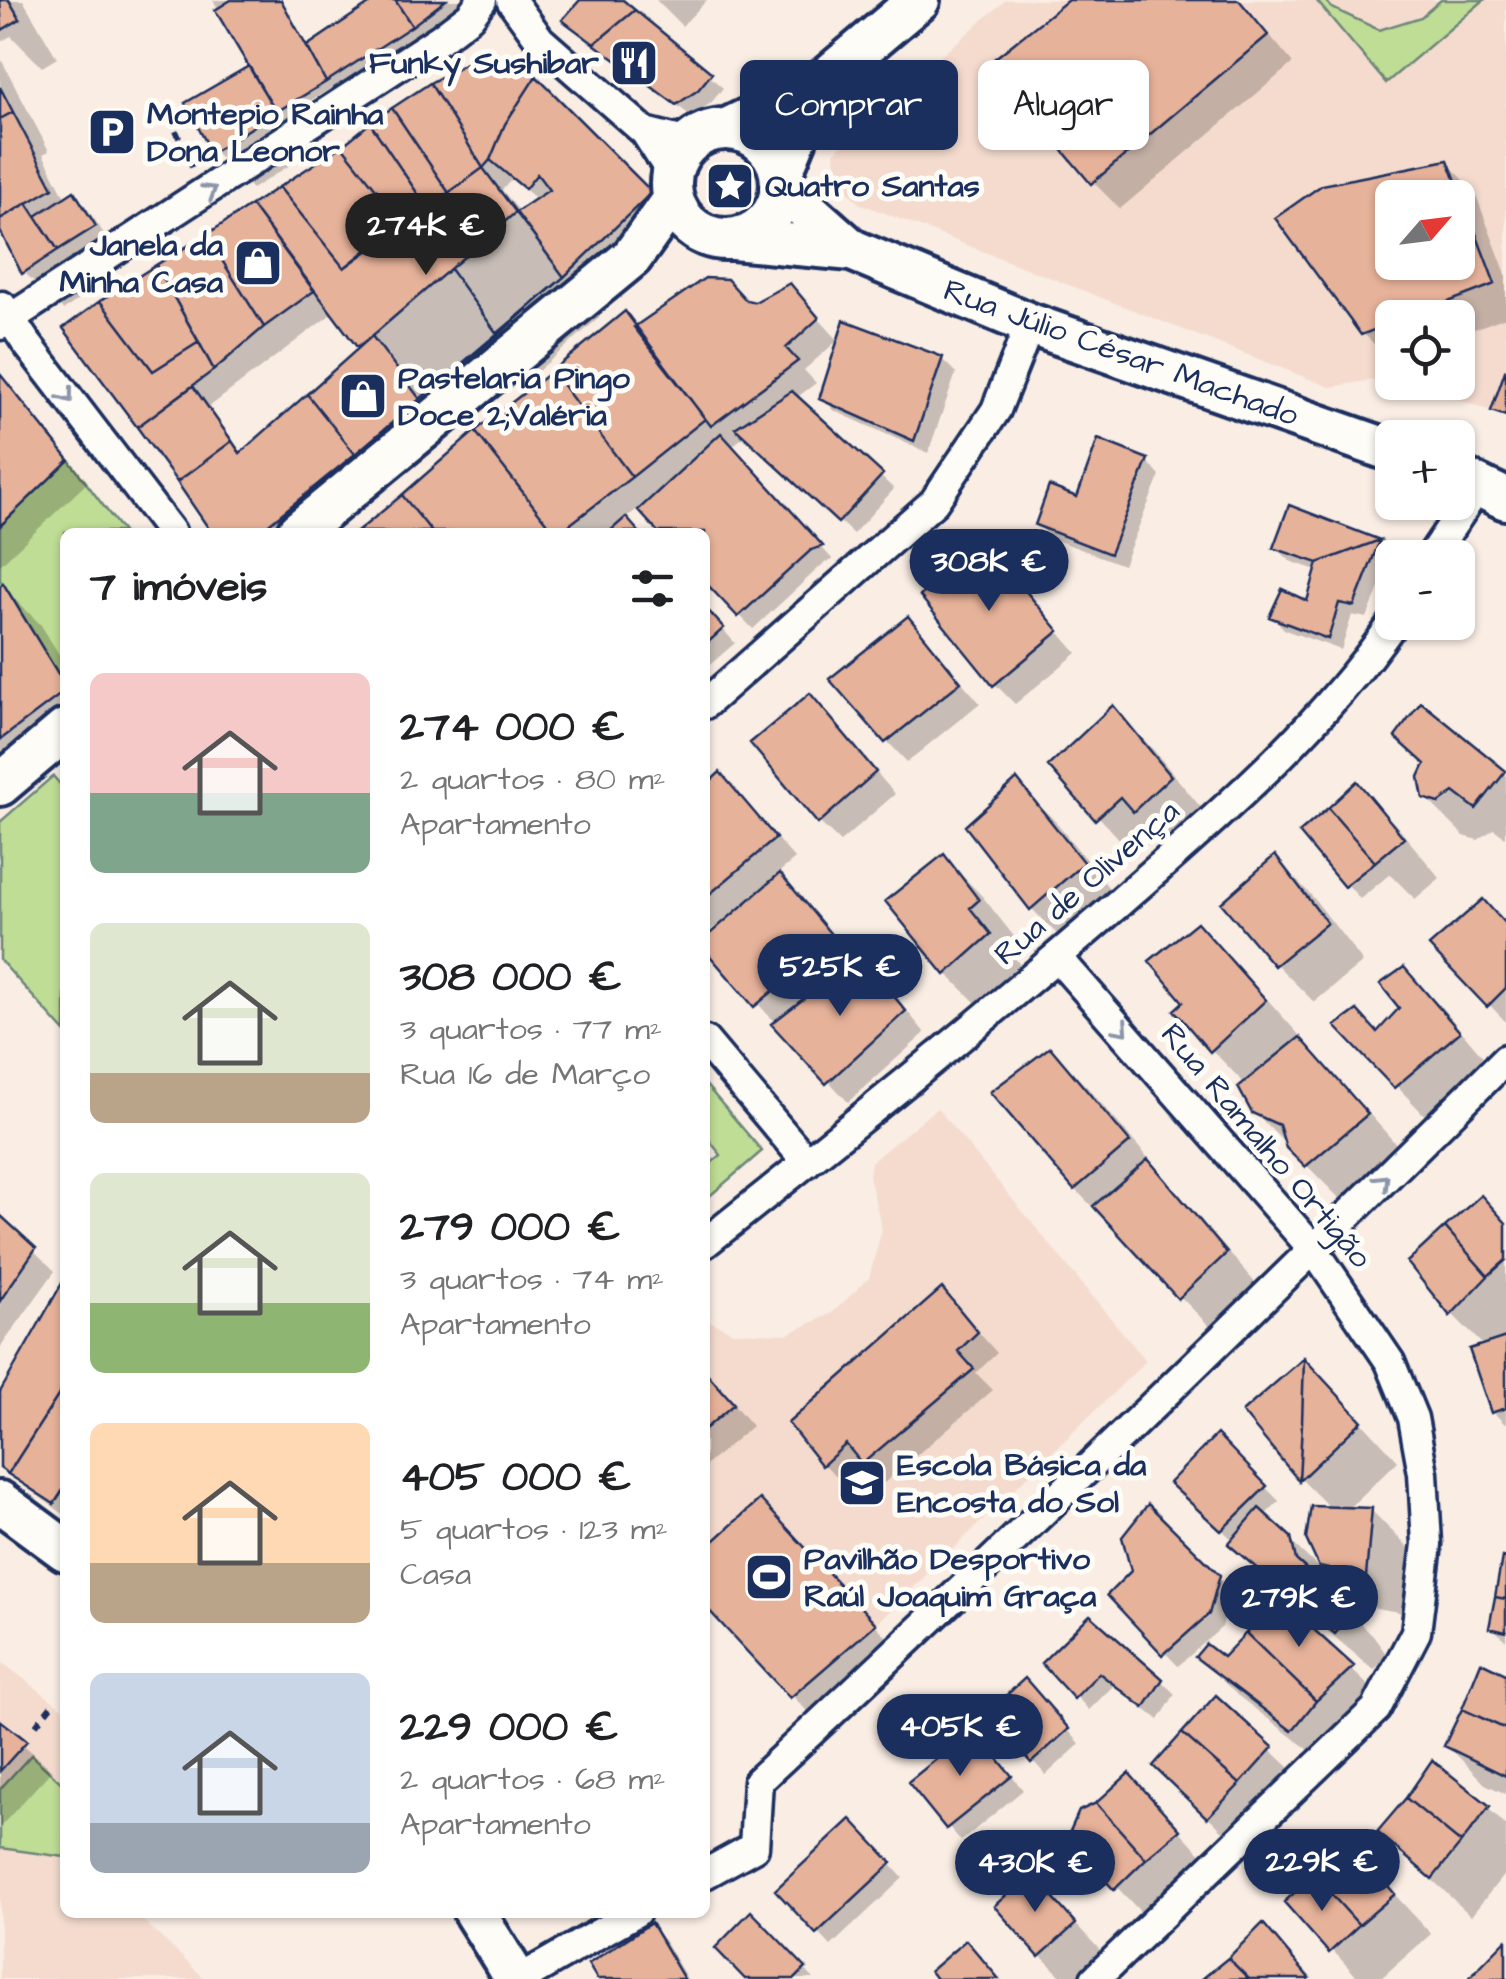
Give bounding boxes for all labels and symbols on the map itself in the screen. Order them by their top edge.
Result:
restaurant icon: Funky Sushibar [608,37,660,89]
place label: Funky Sushibar [369,41,599,87]
place label: Montepio Rainha Dona Leonor [147,92,384,174]
parking icon: Montepio Rainha Dona Leonor [86,106,138,158]
place icon: Quatro Santas [704,160,756,212]
place label: Quatro Santas [765,164,980,209]
north arrow [1375,180,1475,280]
one-way arrow [199,184,217,203]
pin: 274K € [345,193,507,278]
place label: Janela da Minha Casa [59,223,224,305]
shop icon: Janela da Minha Casa [232,237,284,289]
street label: Rua Júlio César Machado [937,268,1305,438]
place label: Pastelaria Pingo Doce 2;Valéria [398,356,631,438]
shop icon: Pastelaria Pingo Doce 2;Valéria [337,370,389,422]
one-way arrow [55,385,73,403]
pin: 308K € [908,529,1070,614]
street label: Rua de Olivença [985,790,1189,976]
pin: 525K € [759,934,921,1019]
street label: Rua Ramalho Ortigão [1150,1014,1382,1278]
one-way arrow [1111,1017,1129,1036]
one-way arrow [1372,1175,1390,1193]
place label: Escola Básica da Encosta do Sol [897,1443,1147,1525]
school or university icon: Escola Básica da Encosta do Sol [836,1457,888,1509]
place label: Pavilhão Desportivo Raúl Joaquim Graça [804,1537,1097,1619]
sports icon: Pavilhão Desportivo Raúl Joaquim Graça [743,1551,795,1603]
pin: 279K € [1218,1565,1380,1650]
pin: 405K € [879,1694,1041,1779]
pin: 229K € [1241,1829,1403,1914]
pin: 430K € [954,1830,1116,1915]

